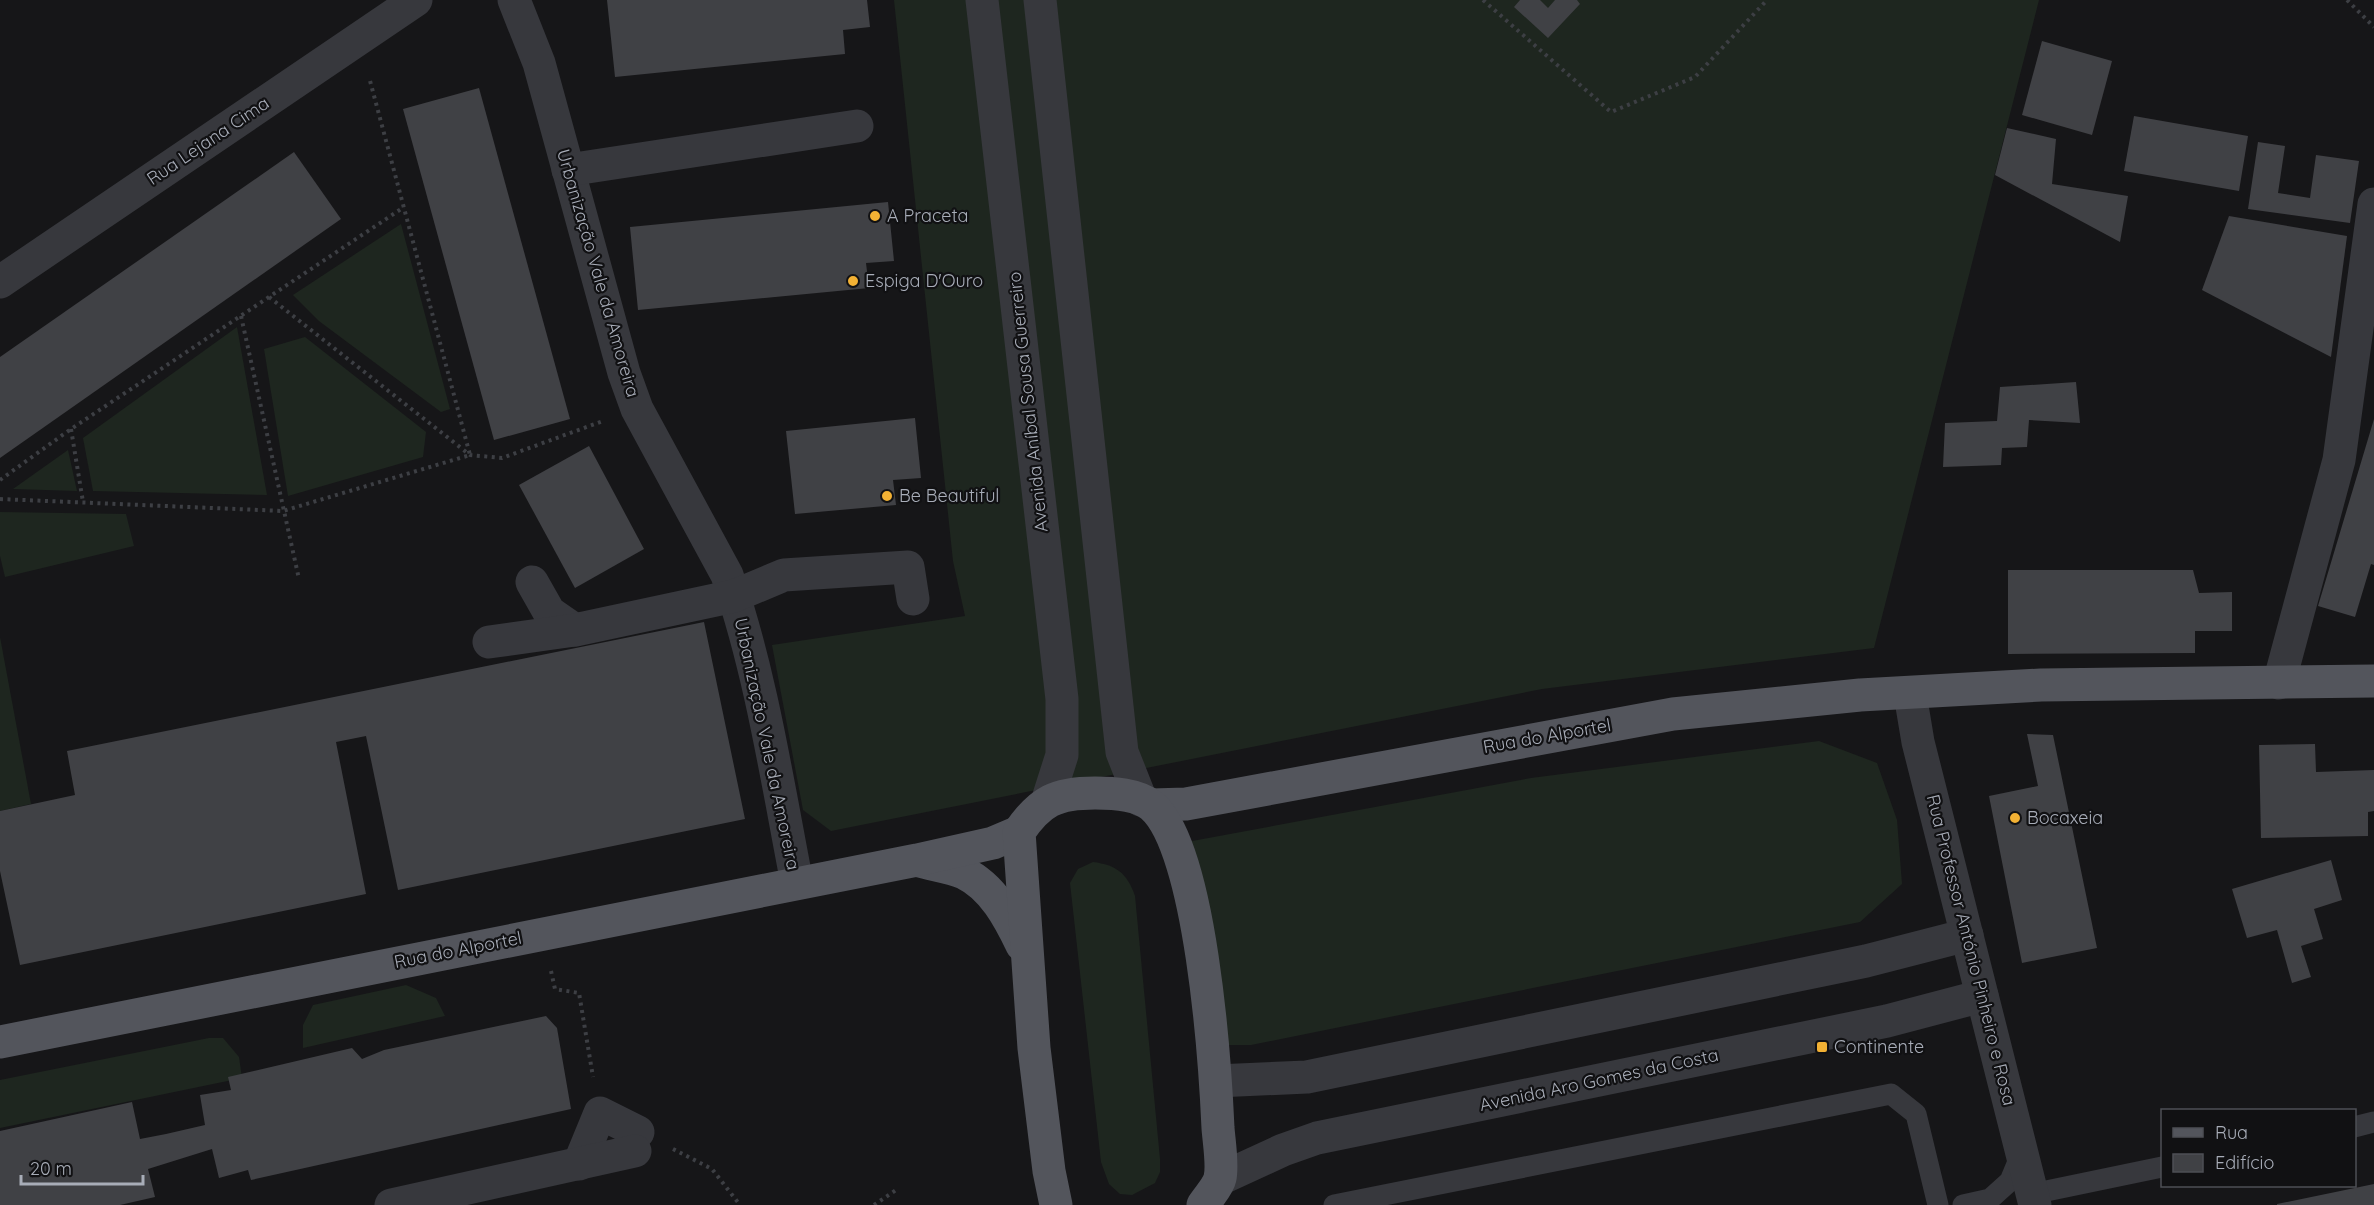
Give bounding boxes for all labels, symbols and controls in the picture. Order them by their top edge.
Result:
street label: Rua Lejana Cima [142,91,273,190]
street label: Urbanização Vale da Amoreira [552,146,645,400]
place label: A Praceta [887,204,968,227]
marker: A Praceta [868,209,882,223]
place label: Espiga D'Ouro [865,269,983,292]
street label: Avenida Aníbal Sousa Guerreiro [1002,271,1053,534]
marker: Espiga D'Ouro [846,274,860,288]
place label: Be Beautiful [899,484,1000,507]
marker: Be Beautiful [880,489,894,503]
street label: Urbanização Vale da Amoreira [730,616,805,872]
street label: Rua do Alportel [1481,713,1613,758]
street label: Rua Professor António Pinheiro e Rosa [1922,792,2021,1108]
place label: Bocaxeia [2027,806,2103,829]
marker: Bocaxeia [2008,811,2022,825]
street label: Rua do Alportel [392,926,524,973]
place label: Continente [1834,1035,1924,1058]
marker: Continente [1815,1040,1829,1054]
street label: Avenida Aro Gomes da Costa [1477,1043,1721,1116]
legend [2161,1109,2356,1187]
text: Rua [2215,1121,2248,1144]
scale bar [21,1148,142,1186]
text: Edifício [2215,1151,2274,1174]
text: 20 m [30,1157,72,1180]

